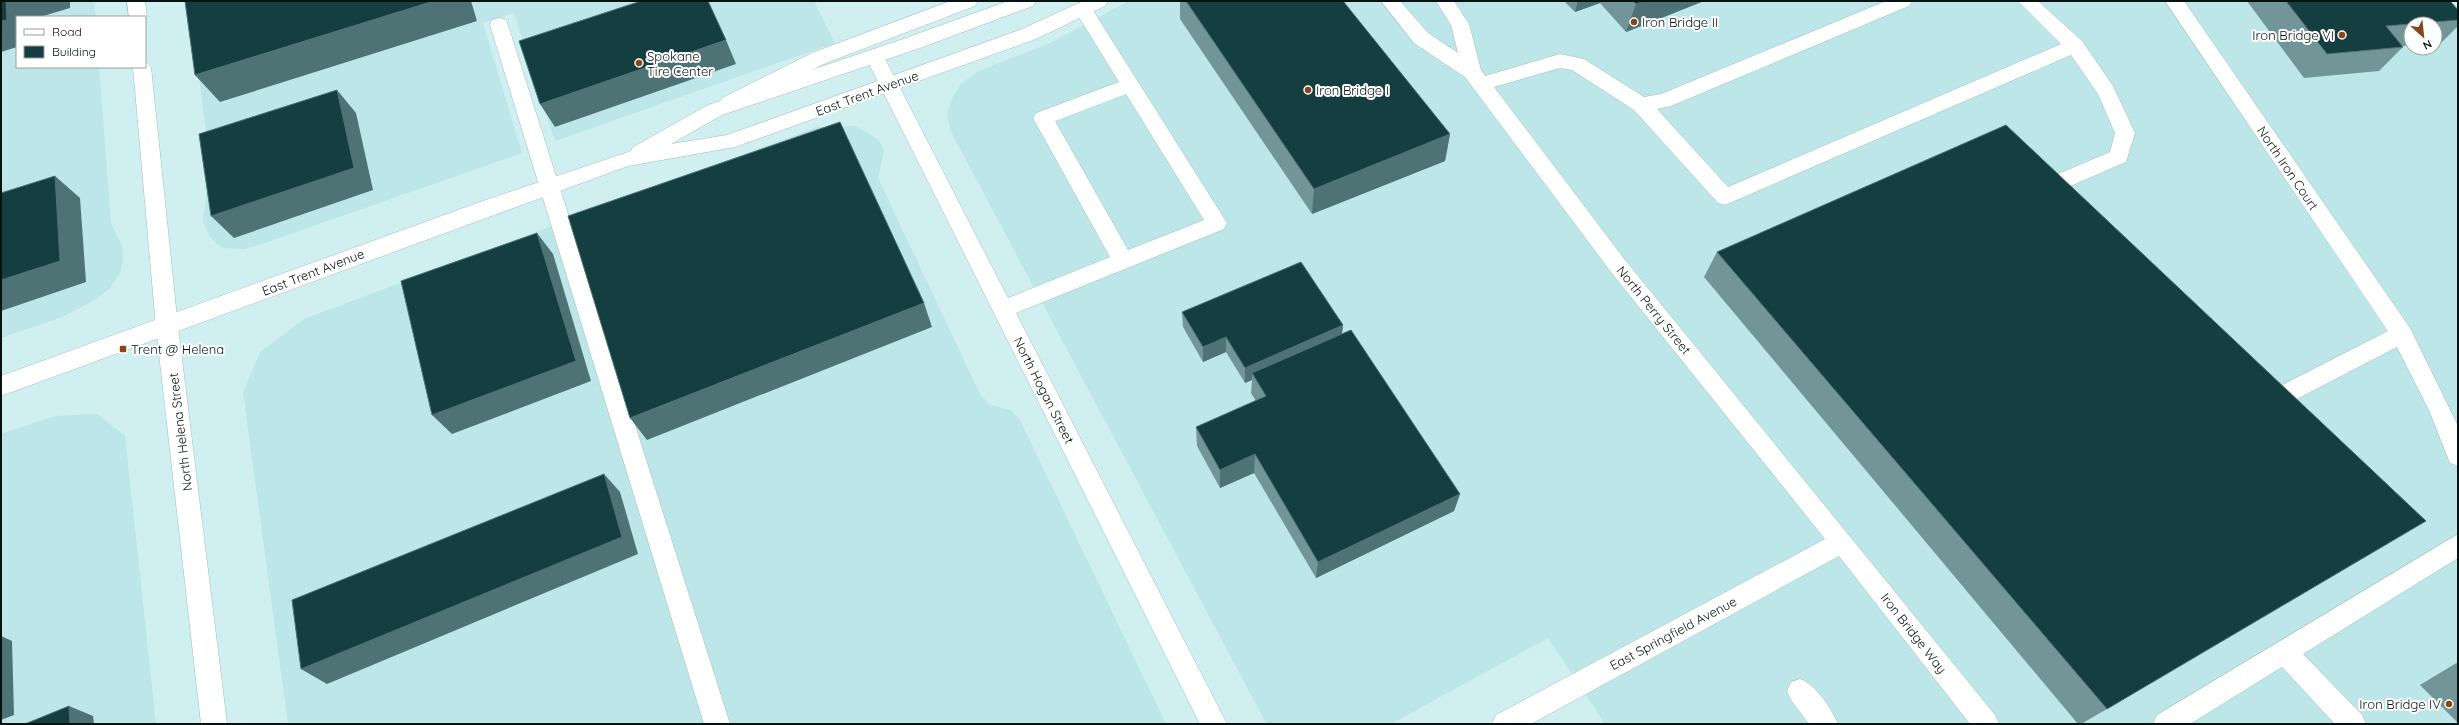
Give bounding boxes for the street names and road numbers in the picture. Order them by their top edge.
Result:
street label: East Trent Avenue [813,67,921,119]
street label: North Iron Court [2254,123,2322,213]
street label: East Trent Avenue [260,245,366,299]
street label: North Perry Street [1613,263,1695,357]
street label: North Hogan Street [1010,334,1078,446]
street label: North Helena Street [165,372,195,492]
street label: Iron Bridge Way [1878,590,1950,676]
street label: East Springfield Avenue [1607,593,1739,673]

